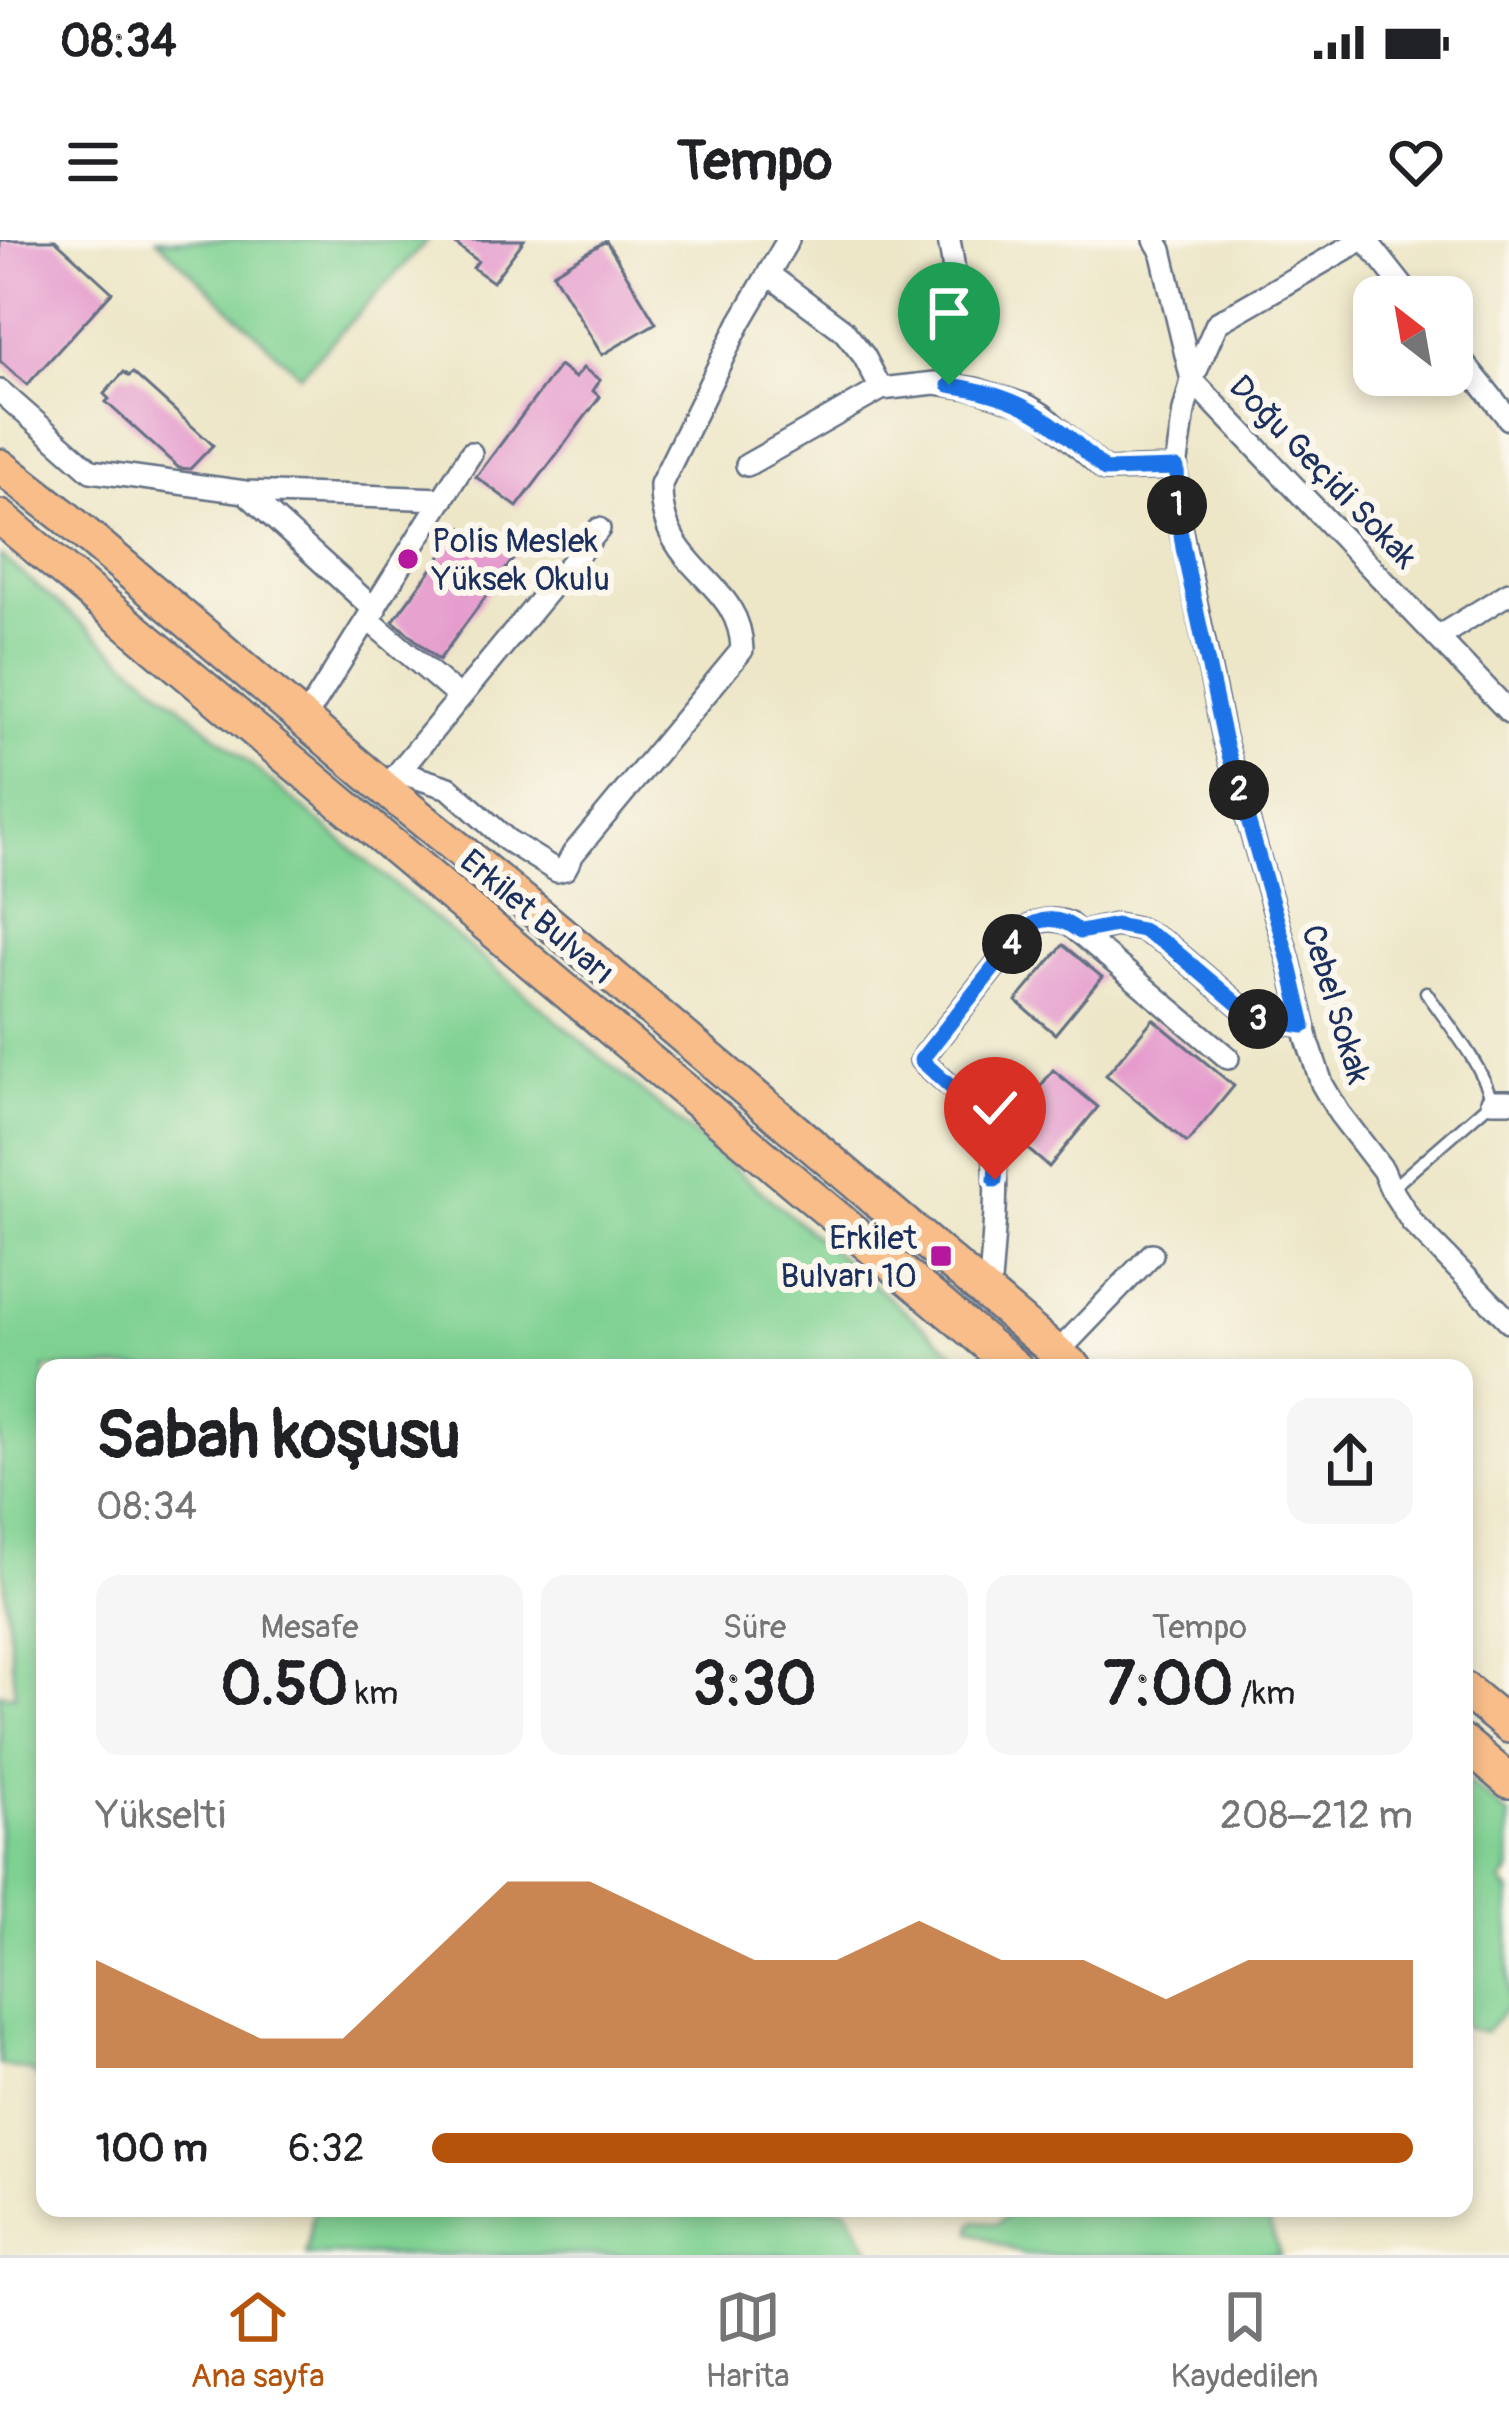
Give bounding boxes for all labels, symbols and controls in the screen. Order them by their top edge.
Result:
text: 08:34 [60,14,177,70]
text: Tempo [677,128,832,196]
icon: menu [60,129,126,195]
icon: heart [1383,129,1449,195]
pin [898,262,1000,385]
north arrow [1353,276,1473,396]
map controls [1353,276,1473,396]
icon: arrive [916,280,982,346]
street label: Doğu Geçidi Sokak [1220,367,1426,577]
pin: 1 [1147,475,1207,535]
text: 1 [1171,484,1183,525]
place label: Polis Meslek Yüksek Okulu [431,521,610,600]
marker: Polis Meslek Yüksek Okulu [395,546,421,572]
pin: 2 [1209,760,1269,820]
text: 2 [1230,769,1248,810]
street label: Erkilet Bulvarı [452,841,623,994]
pin: 4 [982,914,1042,974]
street label: Cebel Sokak [1292,920,1379,1089]
text: 4 [1002,923,1022,964]
pin: 3 [1228,989,1288,1049]
text: 3 [1249,998,1267,1039]
pin [944,1057,1046,1180]
icon: check [962,1075,1028,1141]
place label: Erkilet Bulvarı 10 [780,1218,918,1297]
marker: Erkilet Bulvarı 10 [928,1243,954,1269]
text: Sabah koşusu [96,1395,461,1478]
button: share [1287,1398,1413,1524]
text: 08:34 [96,1482,197,1531]
text: Mesafe [261,1607,358,1648]
text: Süre [723,1607,786,1648]
text: Tempo [1152,1607,1247,1648]
text: 0.50 [221,1648,348,1723]
text: 3:30 [693,1648,816,1723]
text: 7:00 [1104,1648,1233,1723]
text: km [348,1673,398,1714]
text: /km [1233,1673,1295,1714]
text: Yükselti [96,1791,226,1840]
text: 208–212 m [1220,1791,1413,1840]
text: 100 m [96,2124,208,2173]
text: 6:32 [288,2124,365,2173]
tab: Ana sayfa [190,2284,325,2397]
tab: Harita [706,2284,790,2397]
tab: Kaydedilen [1171,2284,1319,2397]

